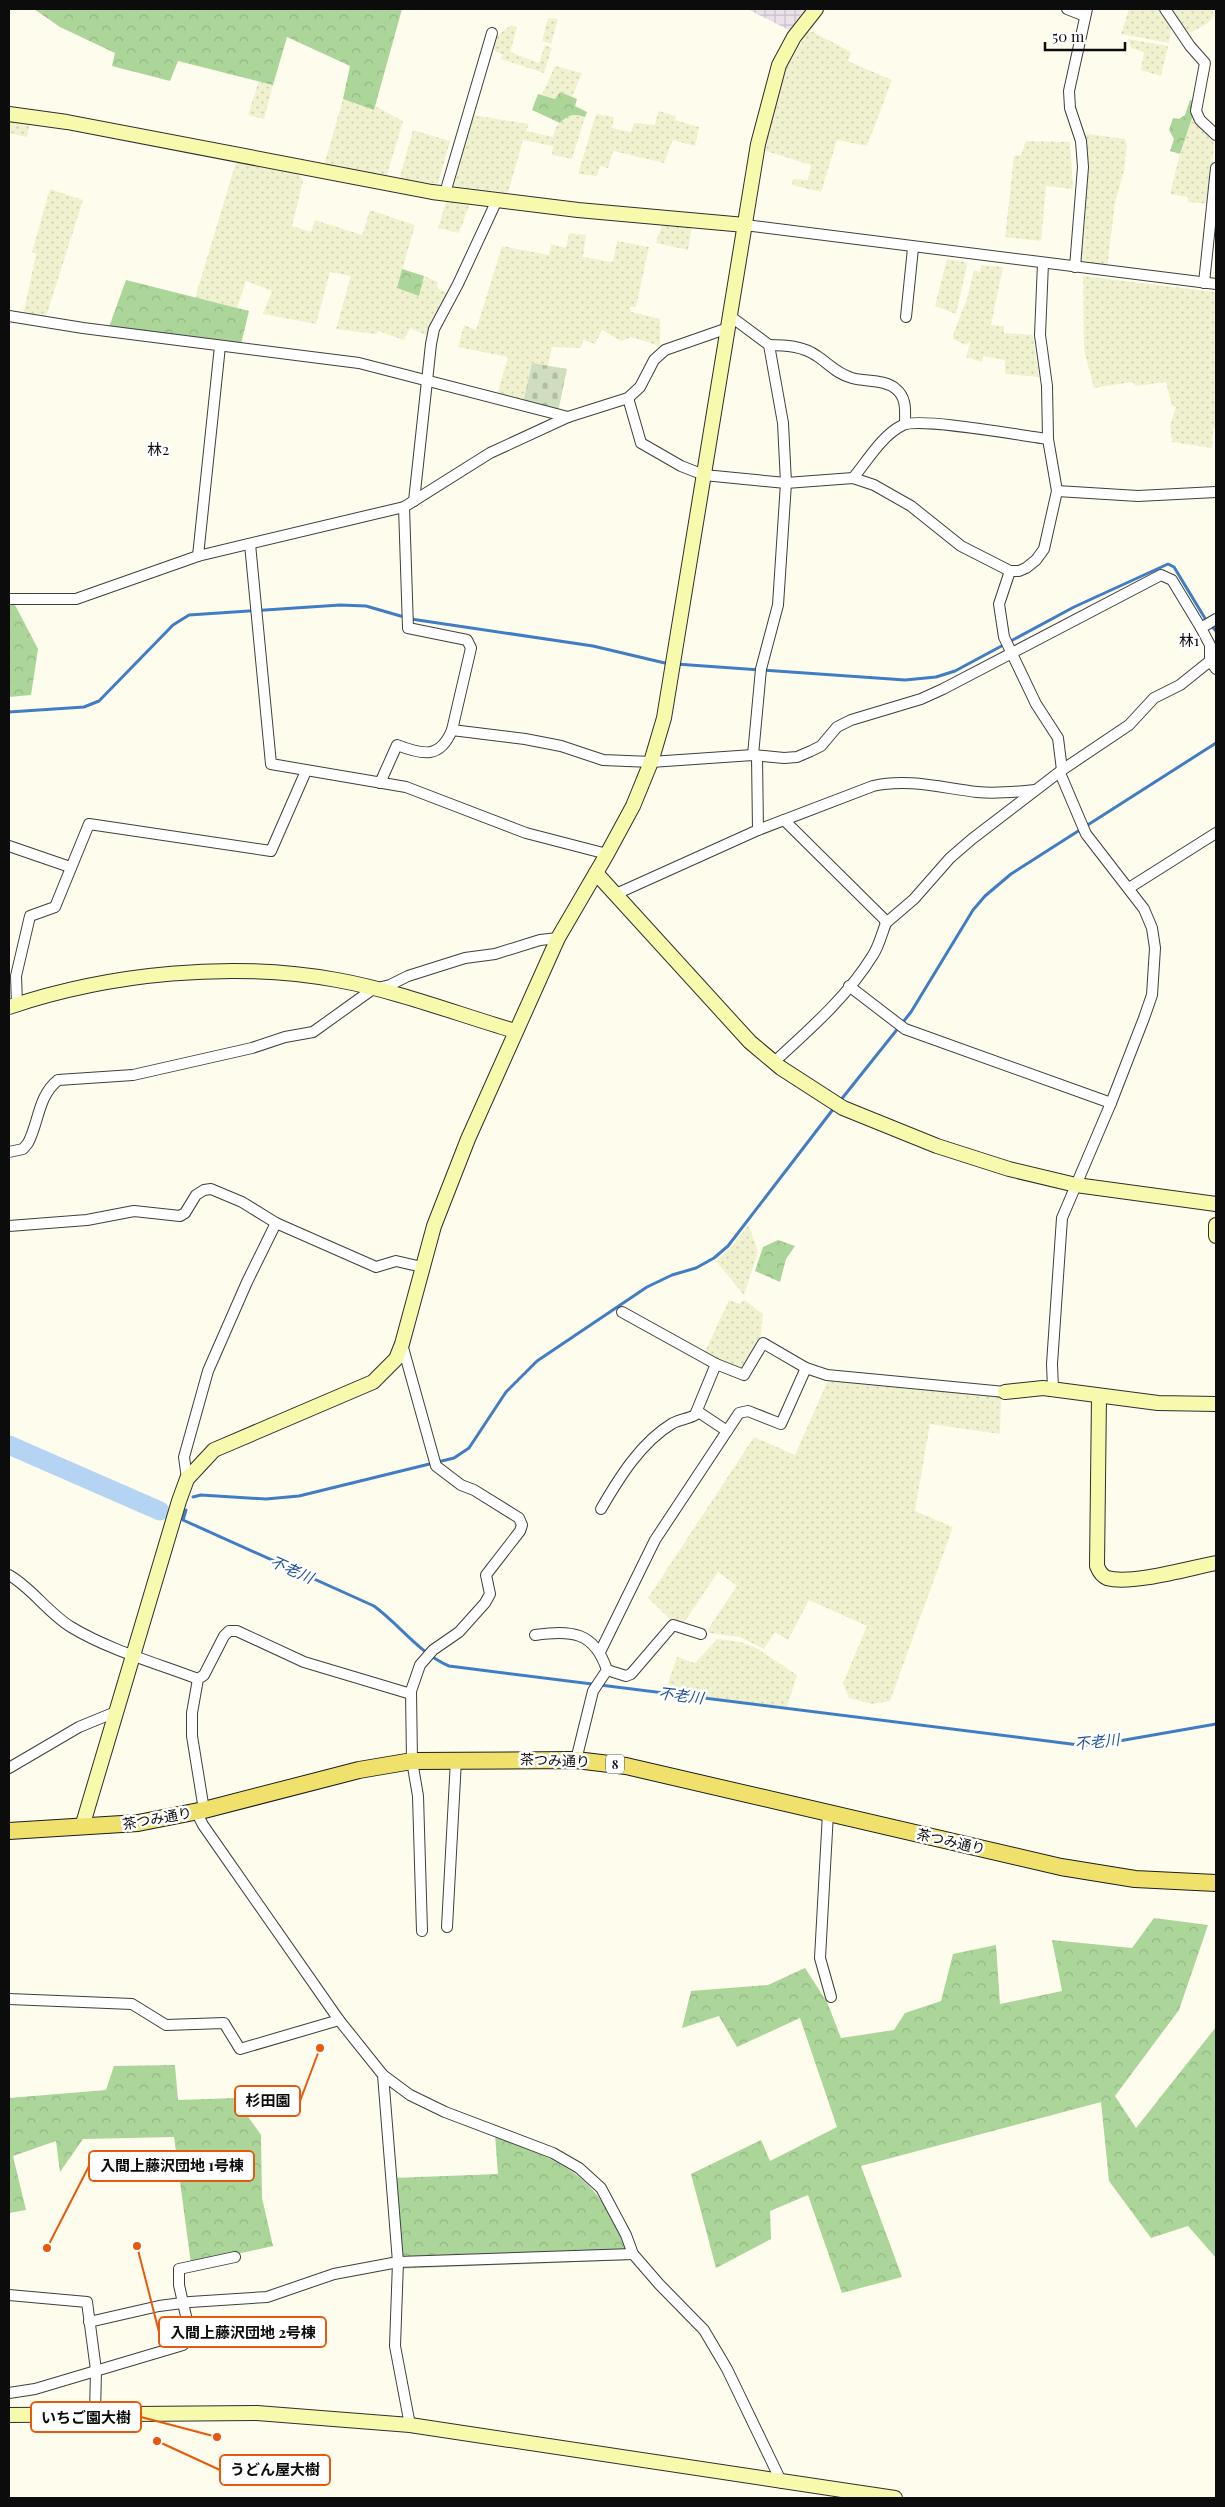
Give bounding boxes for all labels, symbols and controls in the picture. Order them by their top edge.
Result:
scale bar [1045,20,1125,52]
text: 50 m [1052,26,1085,46]
district label: 林2 [147,439,169,459]
district label: 林1 [1179,630,1200,650]
water label: 不老川 [267,1551,318,1588]
water label: 不老川 [657,1682,707,1708]
water label: 不老川 [1074,1728,1122,1753]
street label: 茶つみ通り [520,1749,590,1771]
road number: 8 [606,1755,624,1774]
street label: 茶つみ通り [121,1803,193,1833]
street label: 茶つみ通り [915,1824,987,1858]
callout: 杉田園 [235,2086,300,2116]
text: 杉田園 [245,2090,291,2110]
callout: 入間上藤沢団地 1号棟 [89,2151,254,2181]
text: 入間上藤沢団地 1号棟 [100,2155,244,2175]
callout: 入間上藤沢団地 2号棟 [159,2317,326,2347]
text: 入間上藤沢団地 2号棟 [170,2322,316,2342]
callout: いちご園大樹 [31,2402,141,2432]
text: いちご園大樹 [41,2407,131,2427]
callout: うどん屋大樹 [220,2455,330,2485]
text: うどん屋大樹 [230,2459,320,2479]

